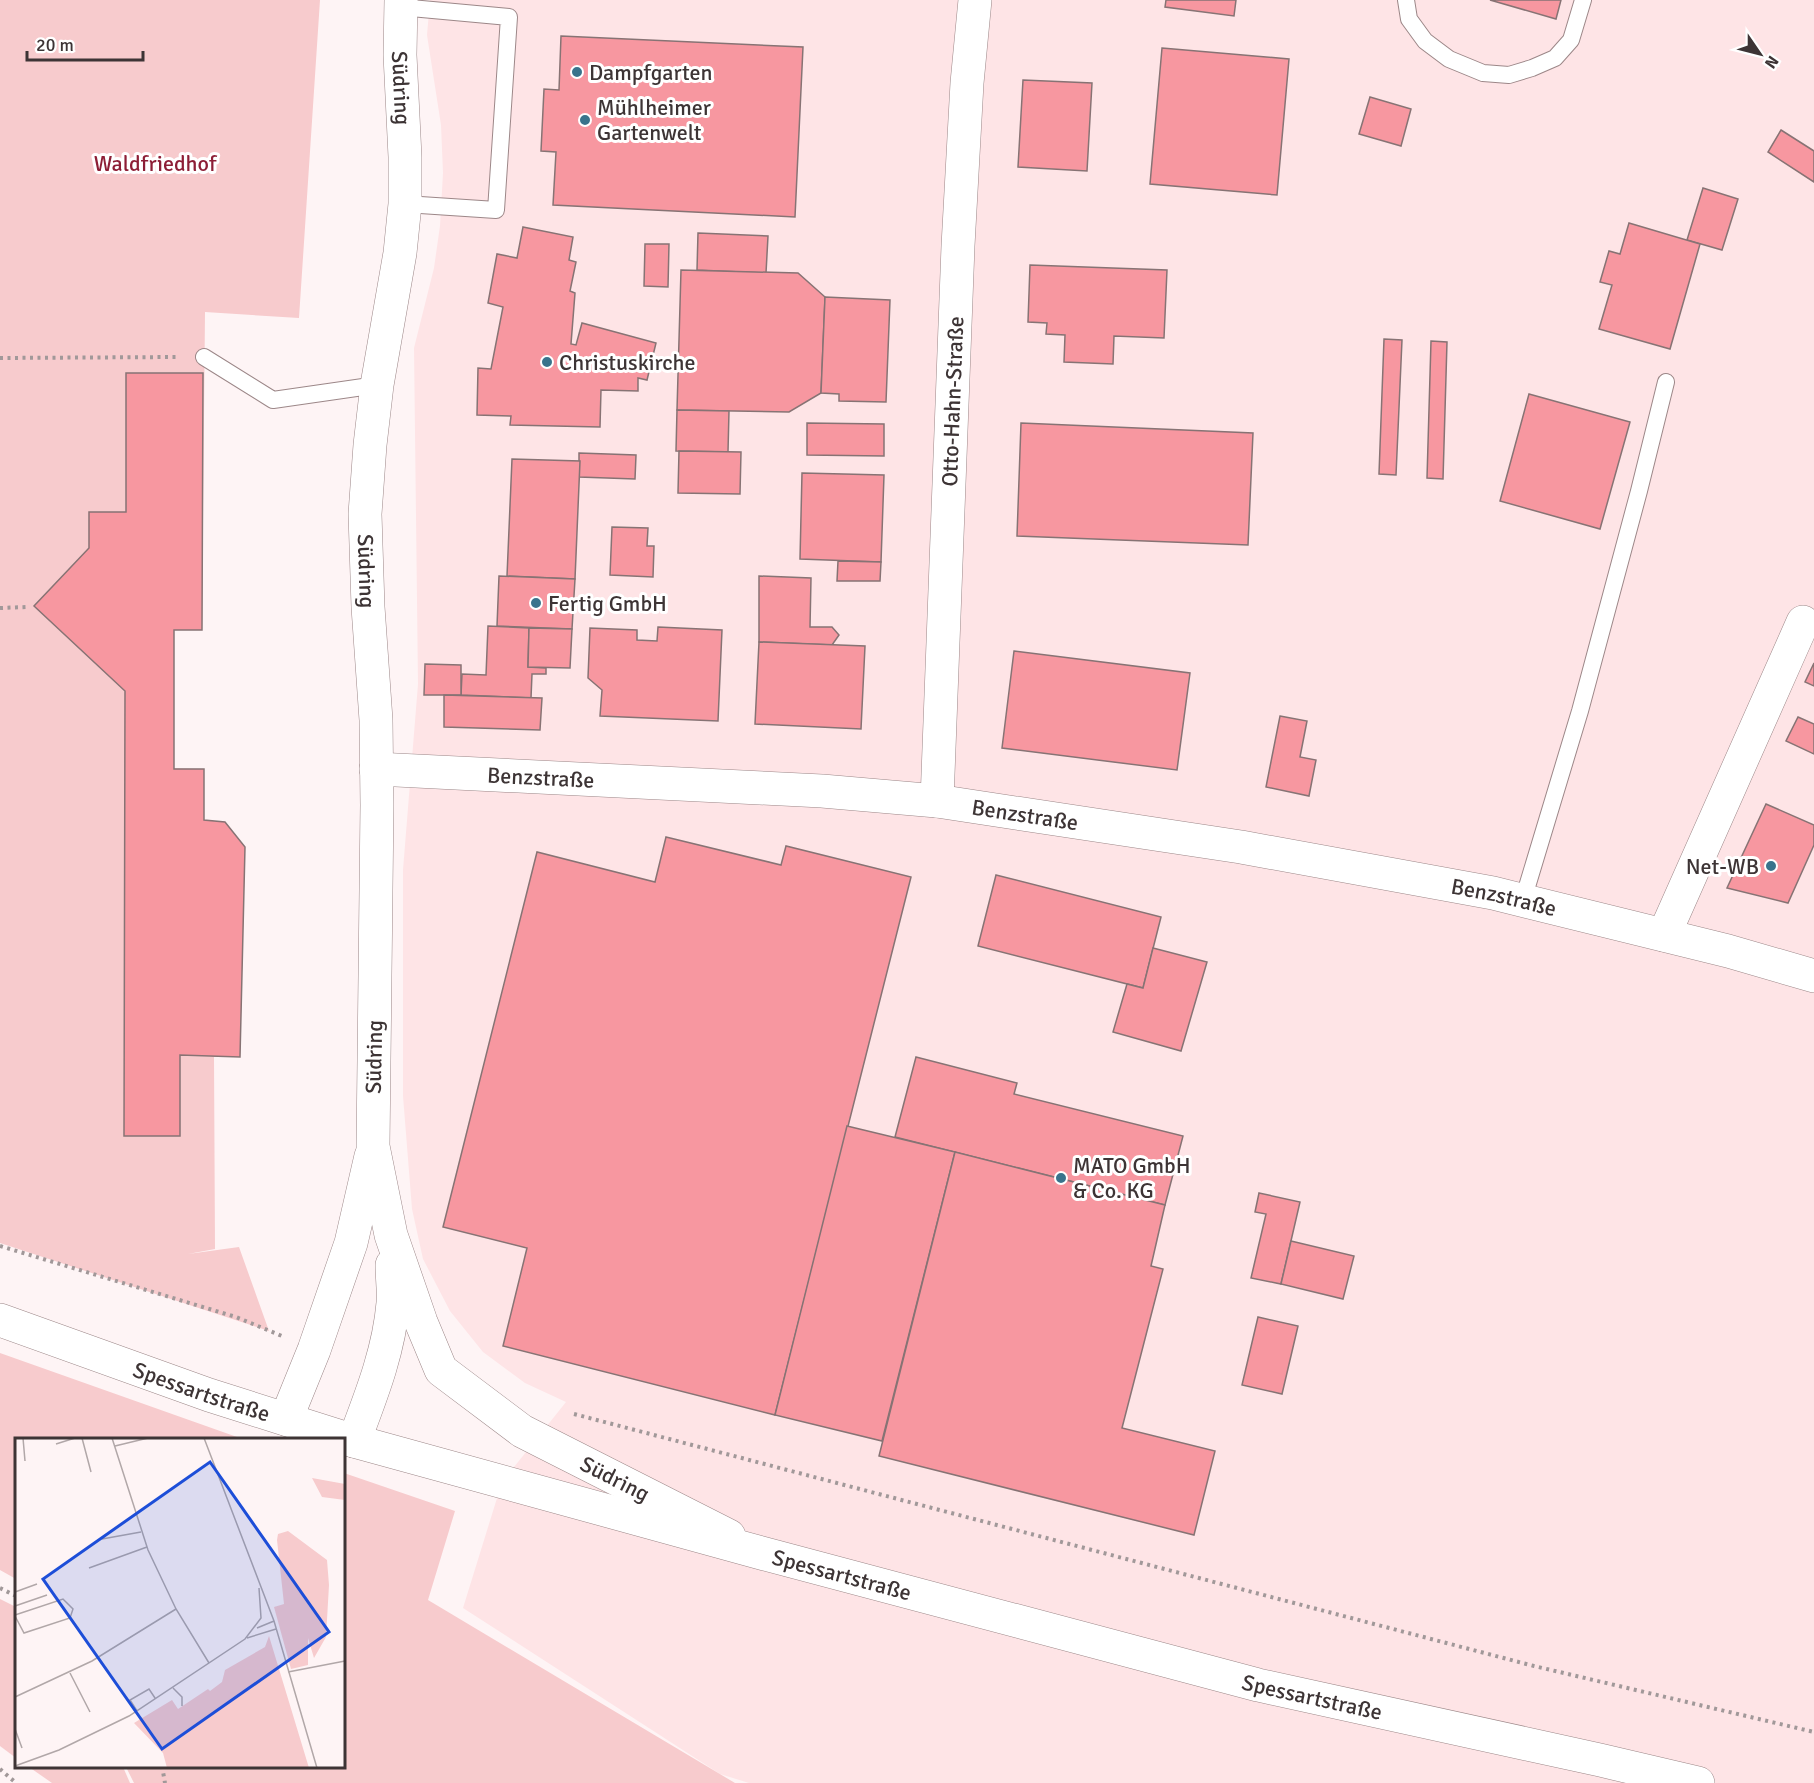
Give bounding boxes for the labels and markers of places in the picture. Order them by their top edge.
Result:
place label: Dampfgarten [589,59,712,86]
marker: Dampfgarten [570,65,584,79]
place label: Mühlheimer Gartenwelt [597,94,711,146]
marker: Mühlheimer Gartenwelt [578,113,592,127]
place label: Christuskirche [559,349,696,376]
marker: Christuskirche [540,355,554,369]
place label: Fertig GmbH [548,590,667,617]
marker: Fertig GmbH [529,596,543,610]
place label: Net-WB [1686,853,1759,880]
marker: Net-WB [1764,859,1778,873]
place label: MATO GmbH & Co. KG [1073,1152,1191,1204]
marker: MATO GmbH & Co. KG [1054,1171,1068,1185]

